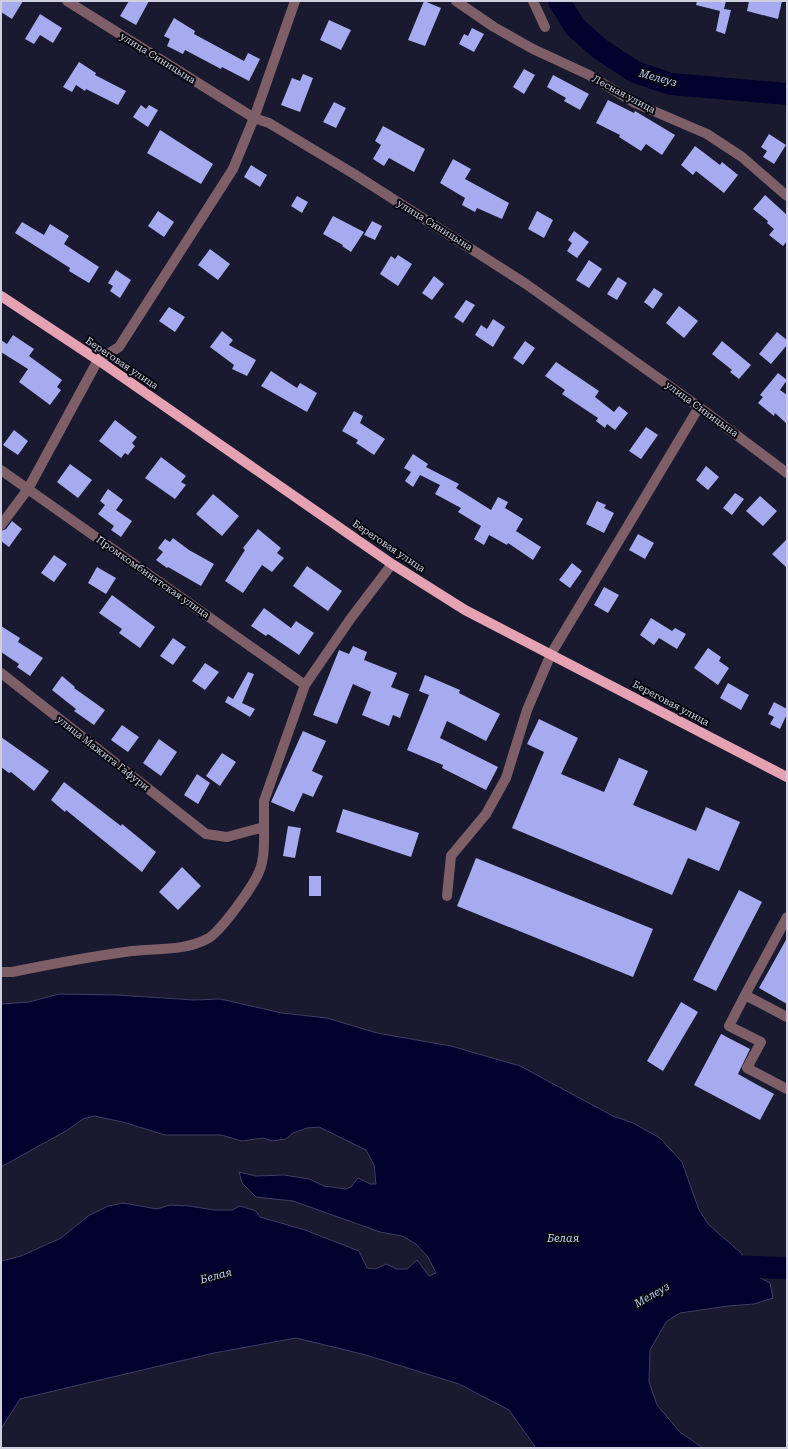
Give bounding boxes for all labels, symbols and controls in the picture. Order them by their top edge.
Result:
street label: улица Синицына [118,30,198,86]
water label: Мелеуз [637,66,679,89]
street label: Лесная улица [591,73,658,115]
street label: улица Синицына [395,197,475,253]
street label: Береговая улица [84,335,161,392]
street label: улица Синицына [664,379,741,439]
street label: Береговая улица [351,518,428,575]
street label: Промкомбинатская улица [94,534,212,621]
street label: Береговая улица [631,678,712,728]
street label: улица Мажита Гафури [55,713,152,793]
water label: Белая [546,1232,580,1245]
water label: Белая [198,1265,234,1287]
water label: Мелеуз [631,1280,672,1311]

